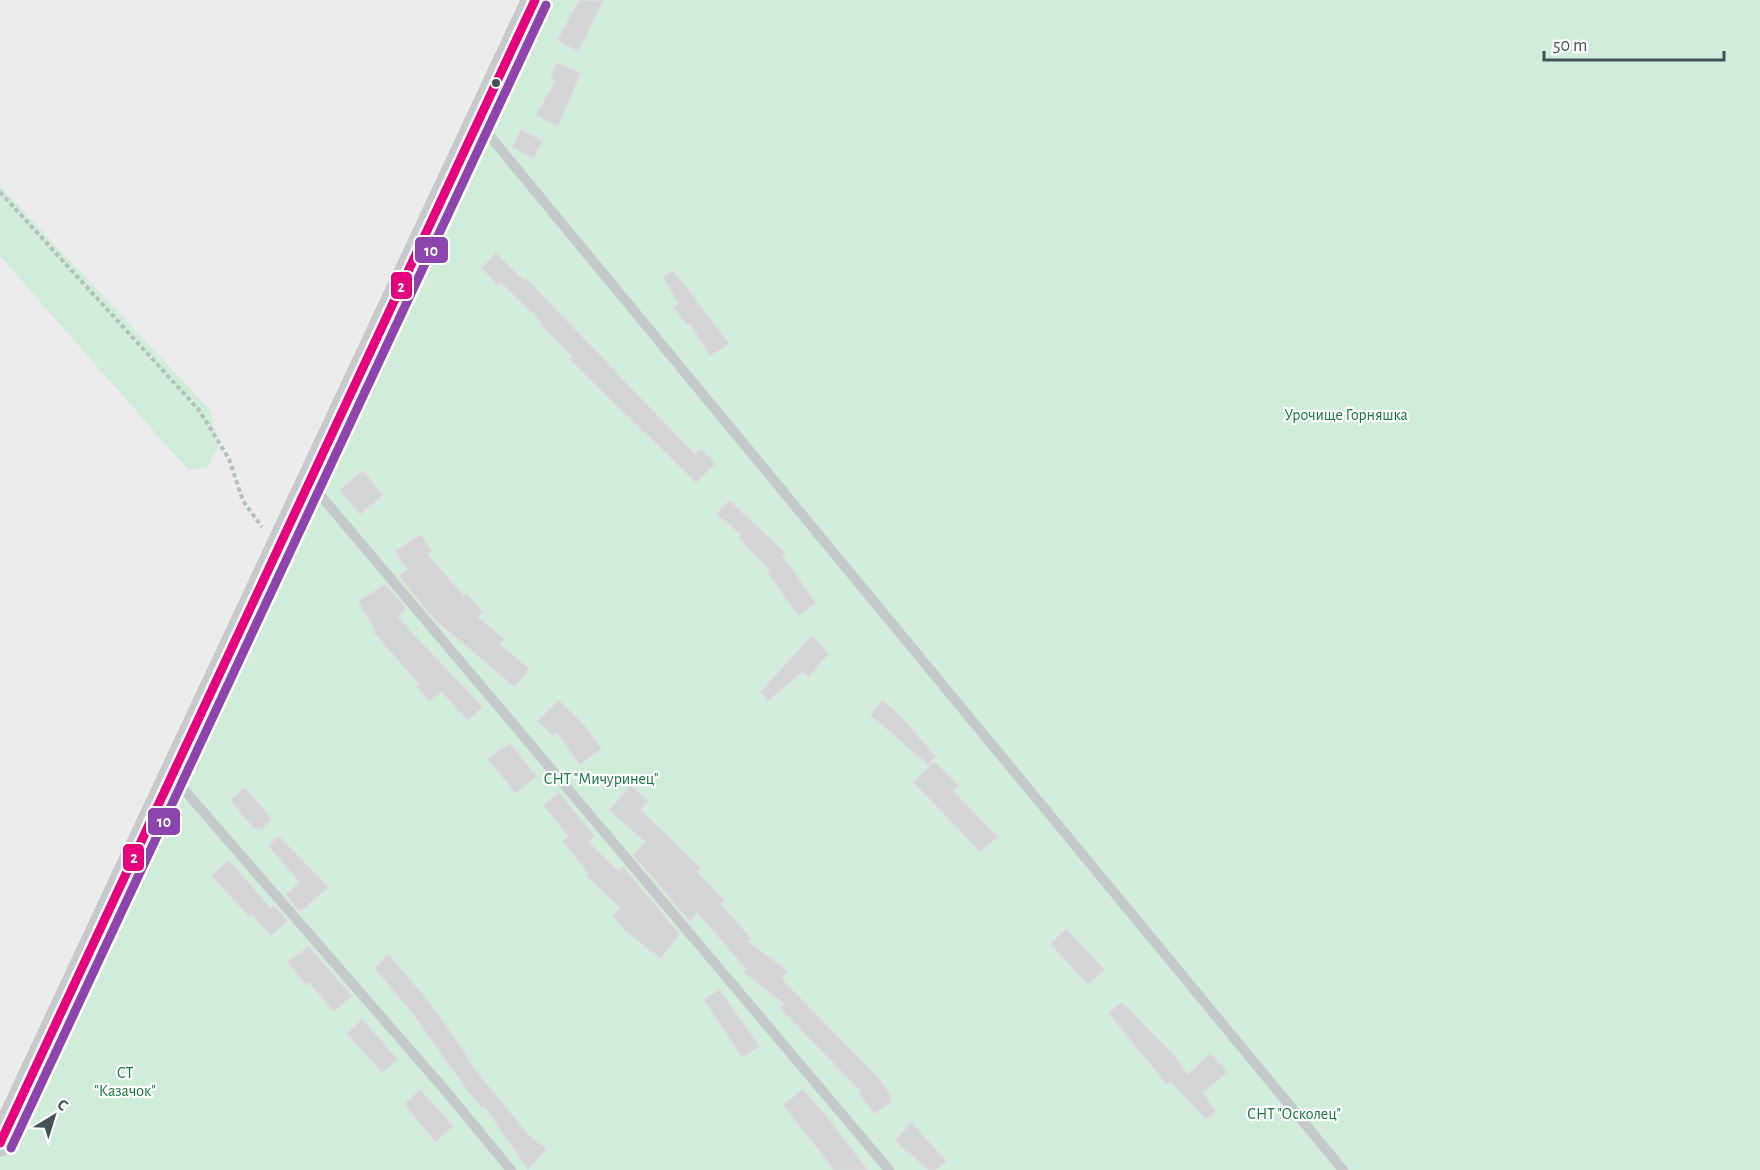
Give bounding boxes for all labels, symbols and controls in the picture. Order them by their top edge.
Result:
scale bar [1544,24,1724,62]
text: 50 m [1553,37,1587,55]
unlabelled marker [490,77,502,89]
line badge: 10 [414,236,449,264]
text: 10 [424,243,438,259]
line badge: 2 [390,271,413,300]
text: 2 [397,279,405,295]
park label: Урочище Горняшка [1284,407,1408,423]
park label: СНТ "Мичуринец" [543,771,659,788]
line badge: 10 [147,807,181,836]
text: 10 [157,814,171,830]
line badge: 2 [122,843,145,872]
text: 2 [130,850,138,866]
park label: СТ "Казачок" [94,1065,156,1099]
north arrow [24,1086,84,1146]
text: С [54,1096,71,1114]
park label: СНТ "Осколец" [1247,1106,1341,1122]

